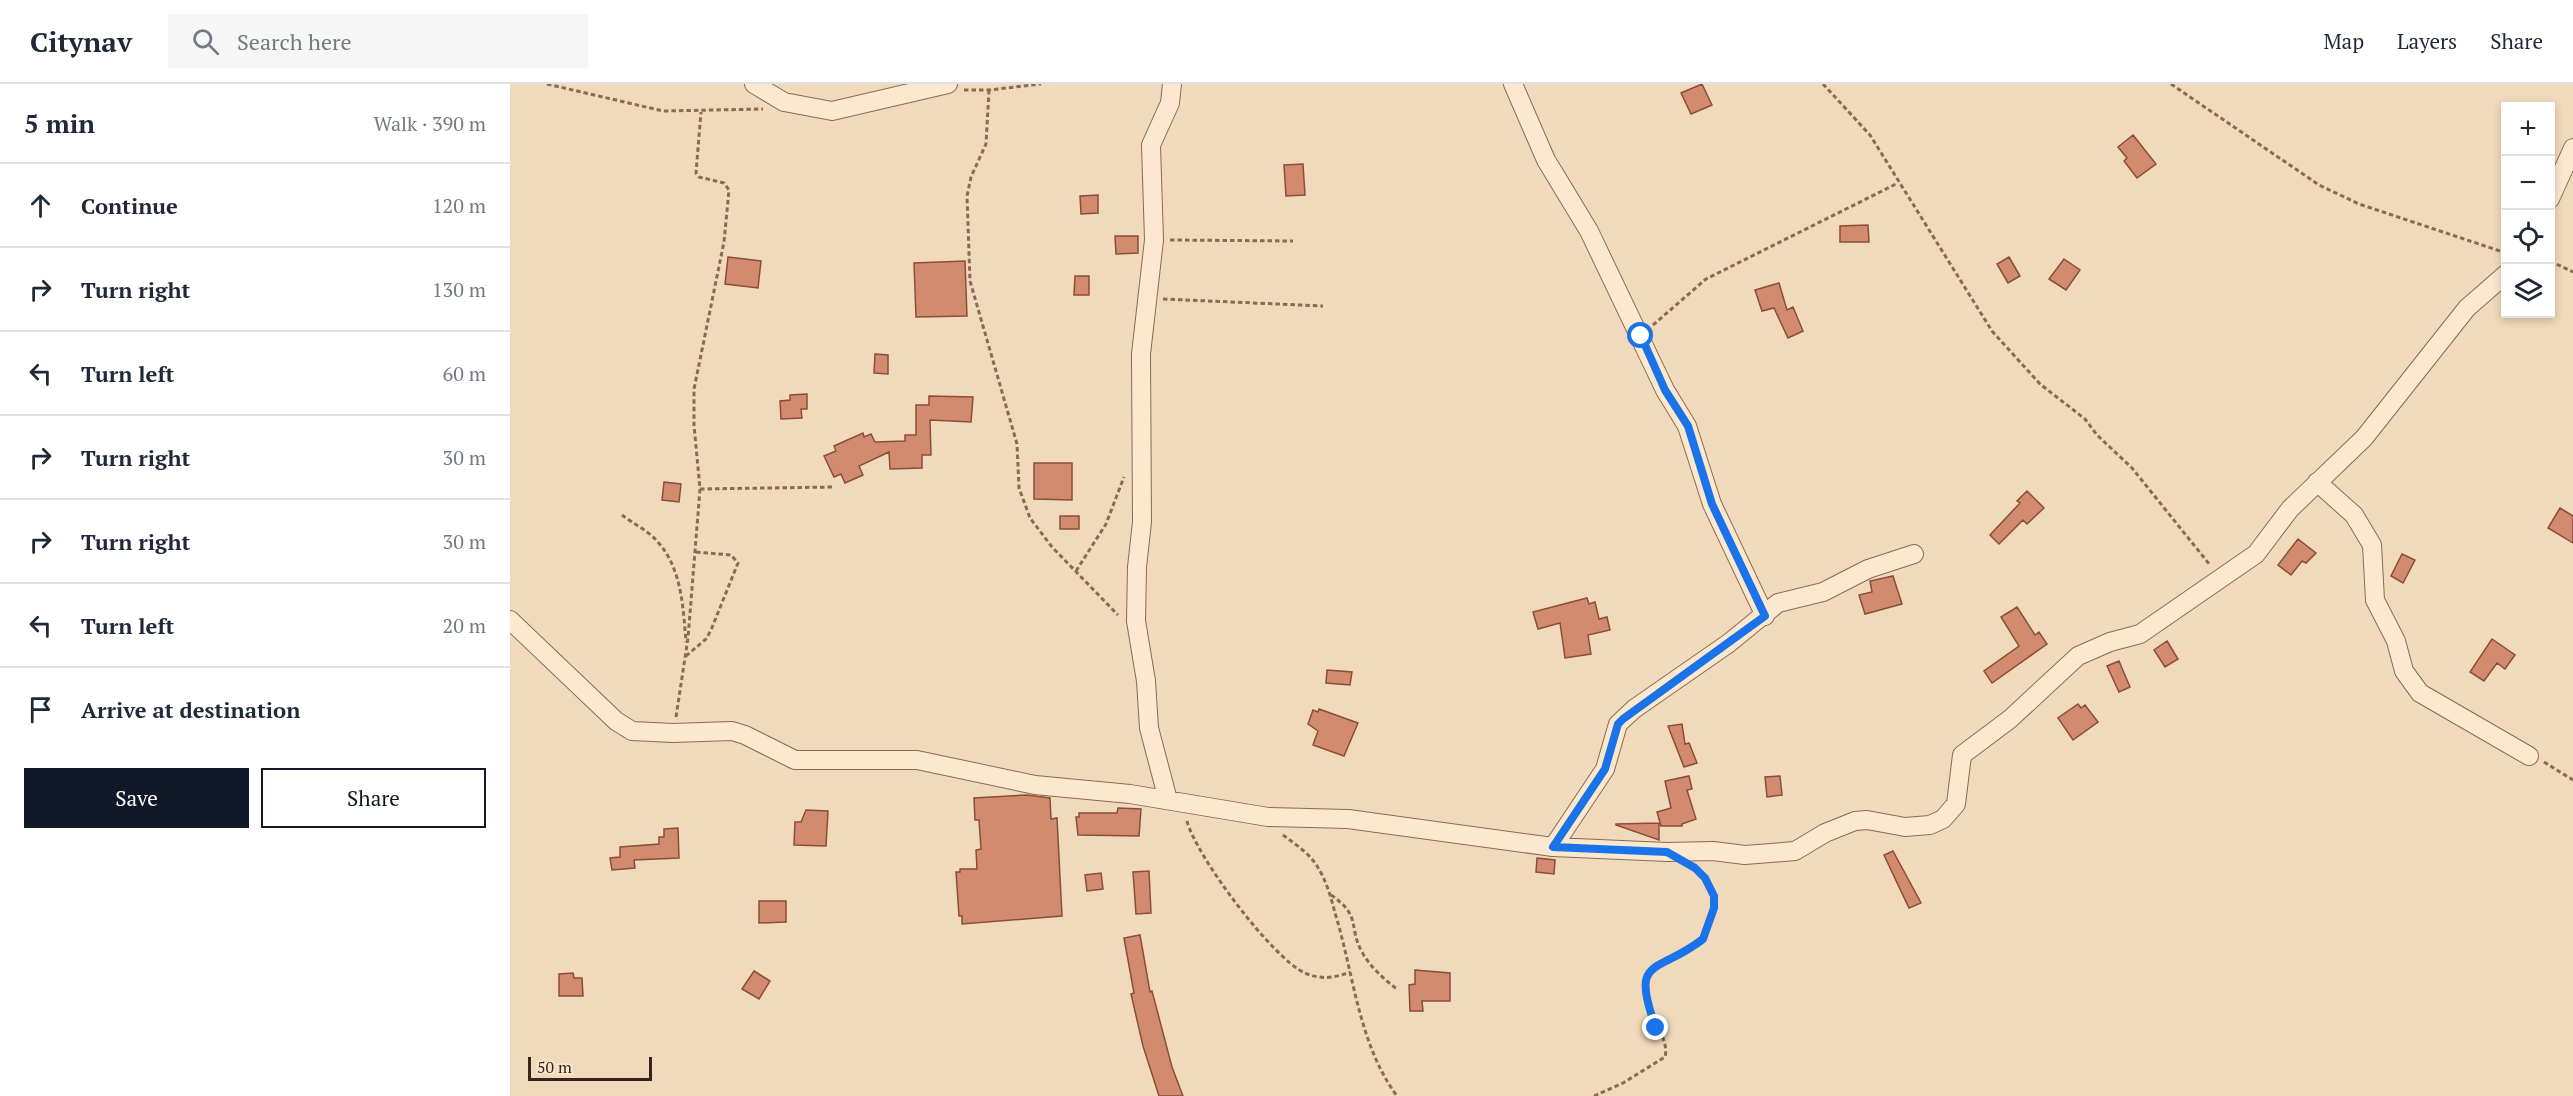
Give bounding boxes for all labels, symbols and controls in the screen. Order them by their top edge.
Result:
search box [168,14,588,68]
text: Citynav [30,23,132,60]
icon: search [189,25,222,58]
text: Search here [237,27,352,56]
text: Map [2323,27,2364,55]
text: Layers [2397,27,2457,55]
text: Share [2490,27,2543,55]
map controls [2501,102,2555,318]
button: + [2501,102,2555,156]
text: 5 min [24,106,95,140]
text: Walk · 390 m [374,110,486,137]
button: − [2501,156,2555,210]
icon: ahead [24,189,57,222]
text: Continue [81,191,178,220]
text: 120 m [432,192,486,219]
button: locate [2501,210,2555,264]
button: layers [2501,264,2555,318]
icon: right [24,273,57,306]
text: Turn right [81,275,190,304]
text: 130 m [432,276,486,303]
route start [1627,322,1653,348]
icon: left [24,357,57,390]
text: Turn left [81,359,174,388]
text: 60 m [443,360,486,387]
icon: right [24,441,57,474]
text: Turn right [81,443,190,472]
text: 30 m [443,444,486,471]
icon: right [24,525,57,558]
text: Turn right [81,527,190,556]
text: 30 m [443,528,486,555]
icon: left [24,609,57,642]
text: Turn left [81,611,174,640]
text: 20 m [443,612,486,639]
icon: arrive [24,693,57,726]
text: Arrive at destination [81,695,300,724]
button: Save [24,768,249,828]
button: Share [261,768,486,828]
route end [1642,1014,1668,1040]
scale bar [528,1054,652,1082]
text: 50 m [537,1056,572,1078]

